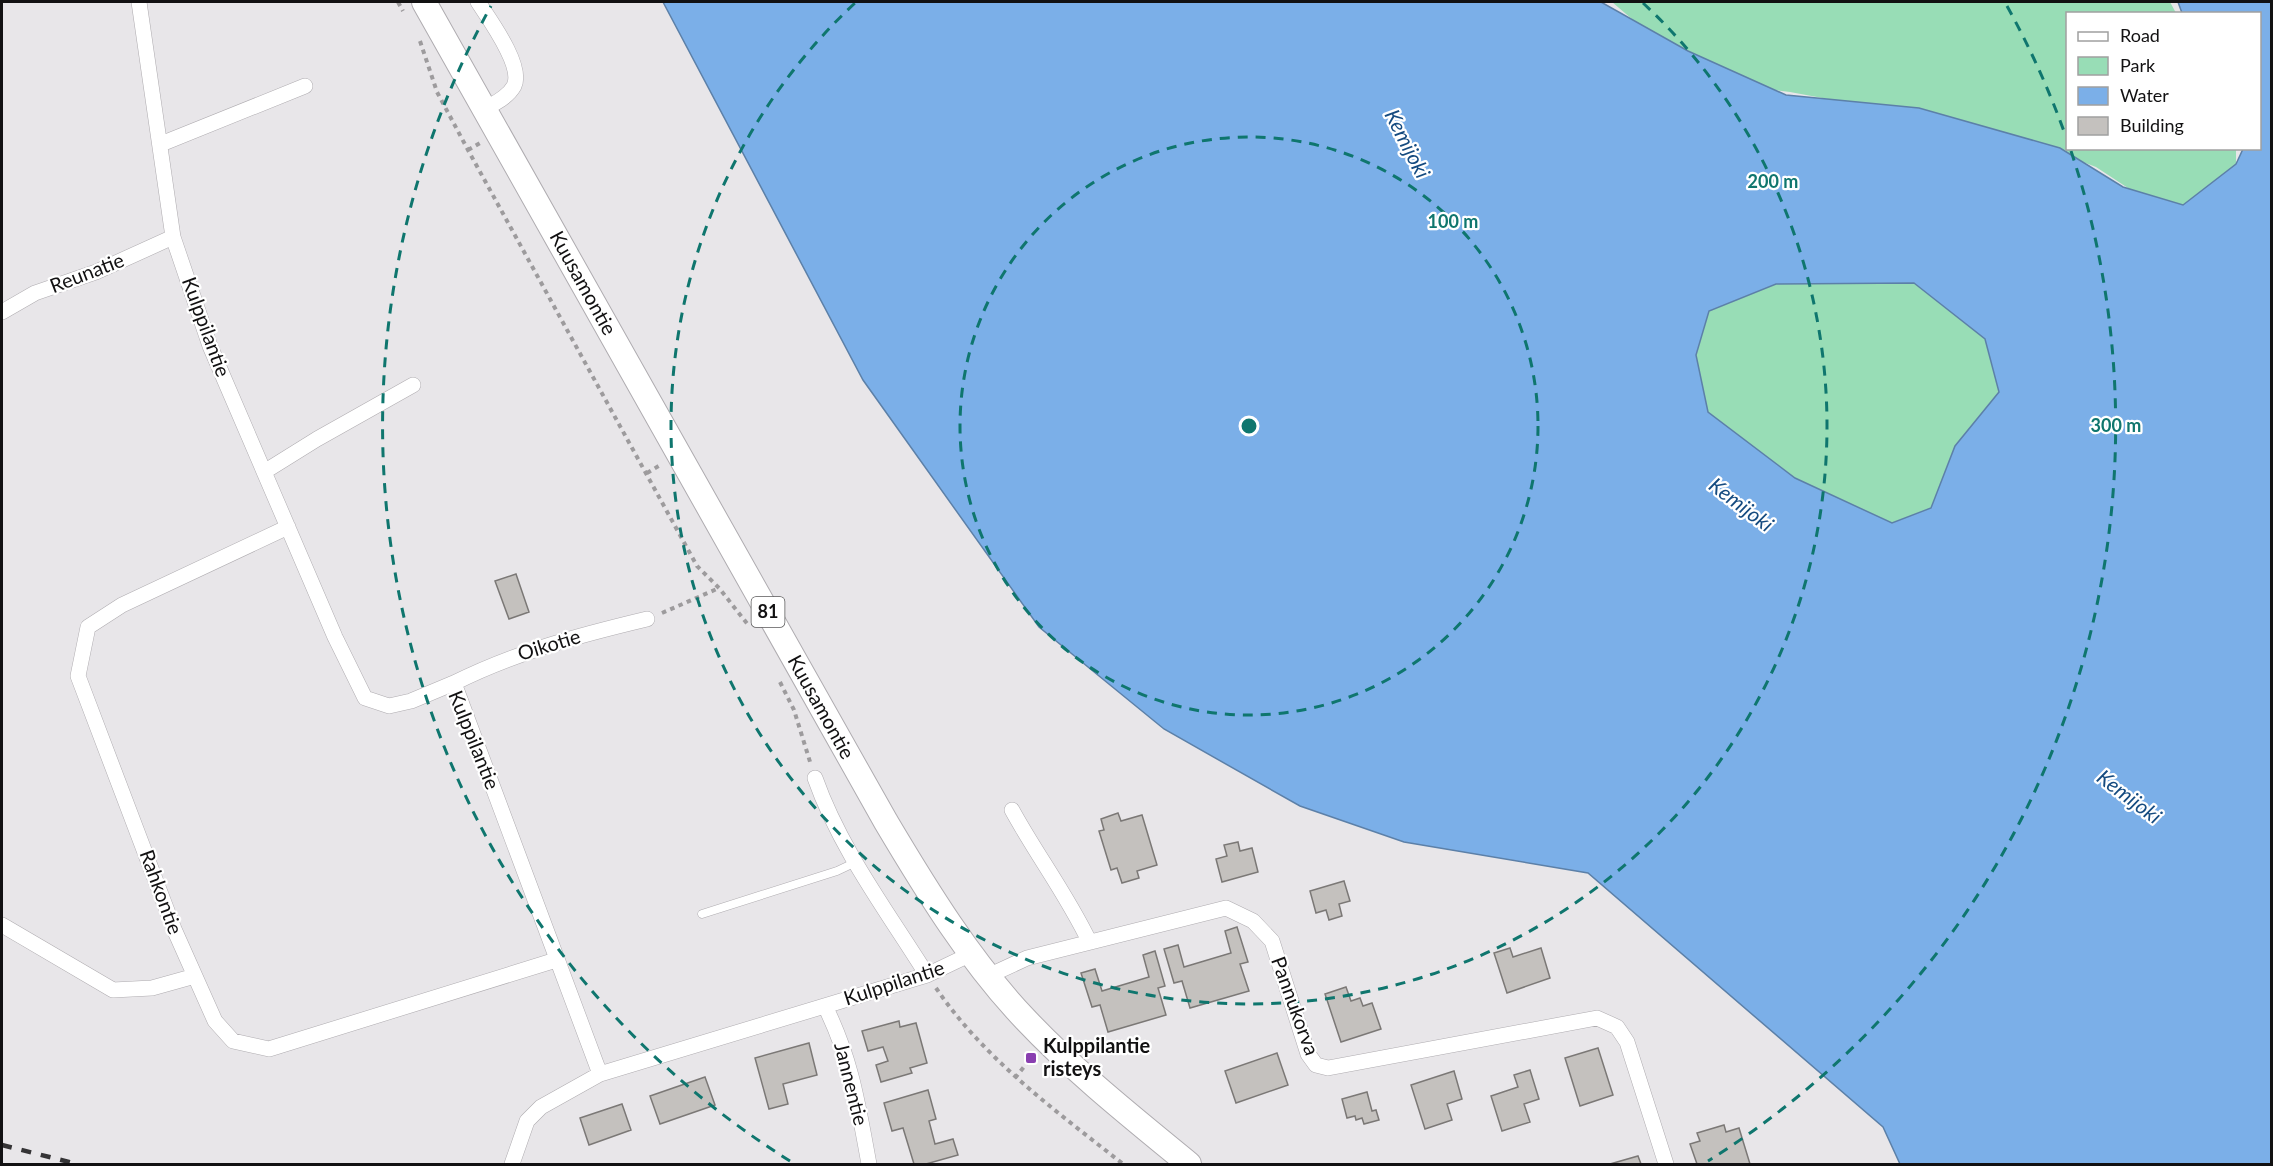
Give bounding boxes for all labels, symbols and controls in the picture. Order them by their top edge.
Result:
legend [2066,12,2261,150]
text: Road [2120,24,2160,46]
text: Park [2120,54,2156,76]
text: Water [2120,84,2169,106]
water label: Kemijoki [1380,105,1436,182]
text: Building [2120,114,2184,136]
text: 200 m [1748,170,1798,192]
text: 100 m [1428,210,1478,232]
street label: Kuusamontie [545,226,622,339]
street label: Reunatie [46,247,127,297]
street label: Kulppilantie [178,274,236,380]
text: 300 m [2091,414,2141,436]
centre of rings [1239,416,1259,436]
water label: Kemijoki [1705,472,1779,536]
road number: 81 [752,597,784,627]
street label: Oikotie [514,623,583,665]
street label: Kuusamontie [783,650,860,763]
street label: Kulppilantie [444,687,506,793]
water label: Kemijoki [2093,764,2167,828]
street label: Rahkontie [136,846,188,937]
street label: Pannukorva [1267,953,1325,1058]
street label: Kulppilantie [840,955,947,1010]
place label: Kulppilantie risteys [1043,1033,1150,1080]
street label: Jannentie [830,1040,874,1128]
marker: Kulppilantie risteys [1024,1051,1038,1065]

